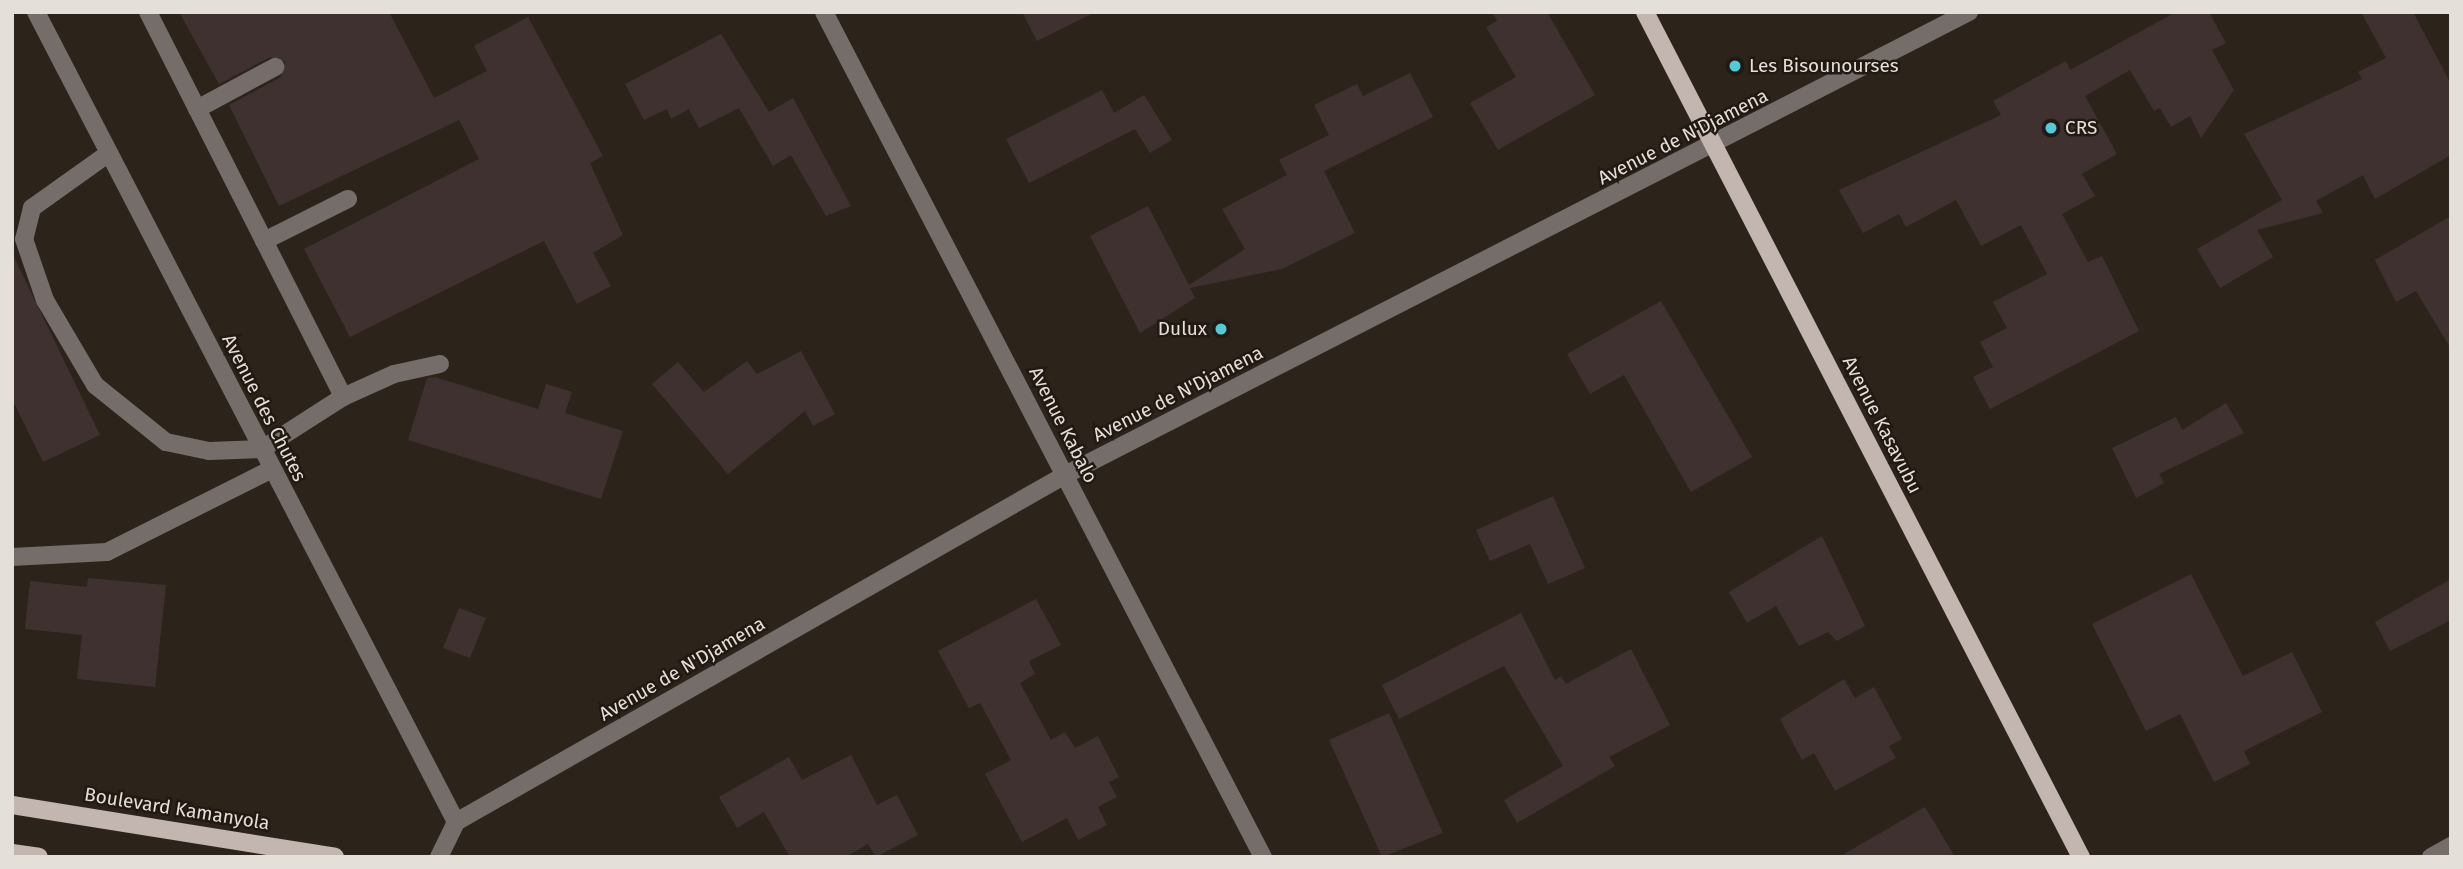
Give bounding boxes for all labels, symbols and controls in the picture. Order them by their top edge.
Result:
place label: Les Bisounourses [1749,55,1899,77]
marker: Les Bisounourses [1727,58,1743,74]
street label: Avenue de N'Djamena [1594,84,1772,190]
place label: CRS [2065,117,2097,139]
marker: CRS [2043,120,2059,136]
place label: Dulux [1158,318,1207,340]
marker: Dulux [1213,321,1229,337]
street label: Avenue des Chutes [217,331,311,485]
street label: Avenue de N'Djamena [1089,341,1267,447]
street label: Avenue Kasavubu [1838,353,1926,497]
street label: Avenue Kabalo [1024,363,1102,487]
street label: Avenue de N'Djamena [595,612,769,726]
street label: Boulevard Kamanyola [83,783,271,835]

